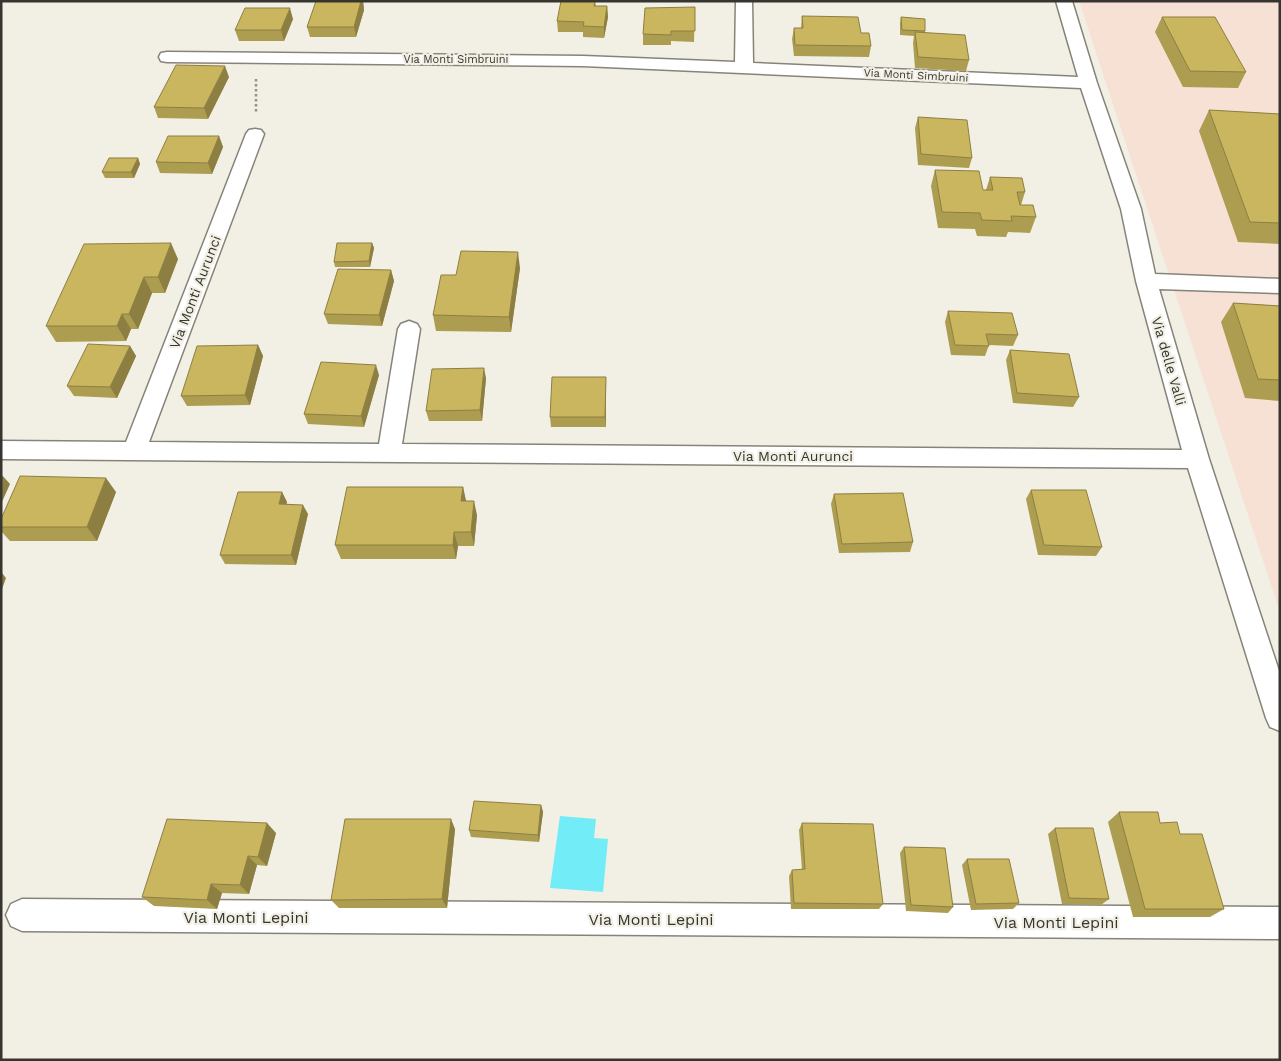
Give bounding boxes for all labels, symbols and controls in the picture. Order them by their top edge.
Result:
street label: Via Monti Simbruini [404,53,509,66]
street label: Via Monti Simbruini [863,66,969,85]
street label: Via Monti Aurunci [166,233,224,351]
street label: Via delle Valli [1149,315,1189,407]
street label: Via Monti Aurunci [733,448,853,464]
street label: Via Monti Lepini [183,908,309,927]
street label: Via Monti Lepini [588,910,714,929]
street label: Via Monti Lepini [993,913,1119,932]

